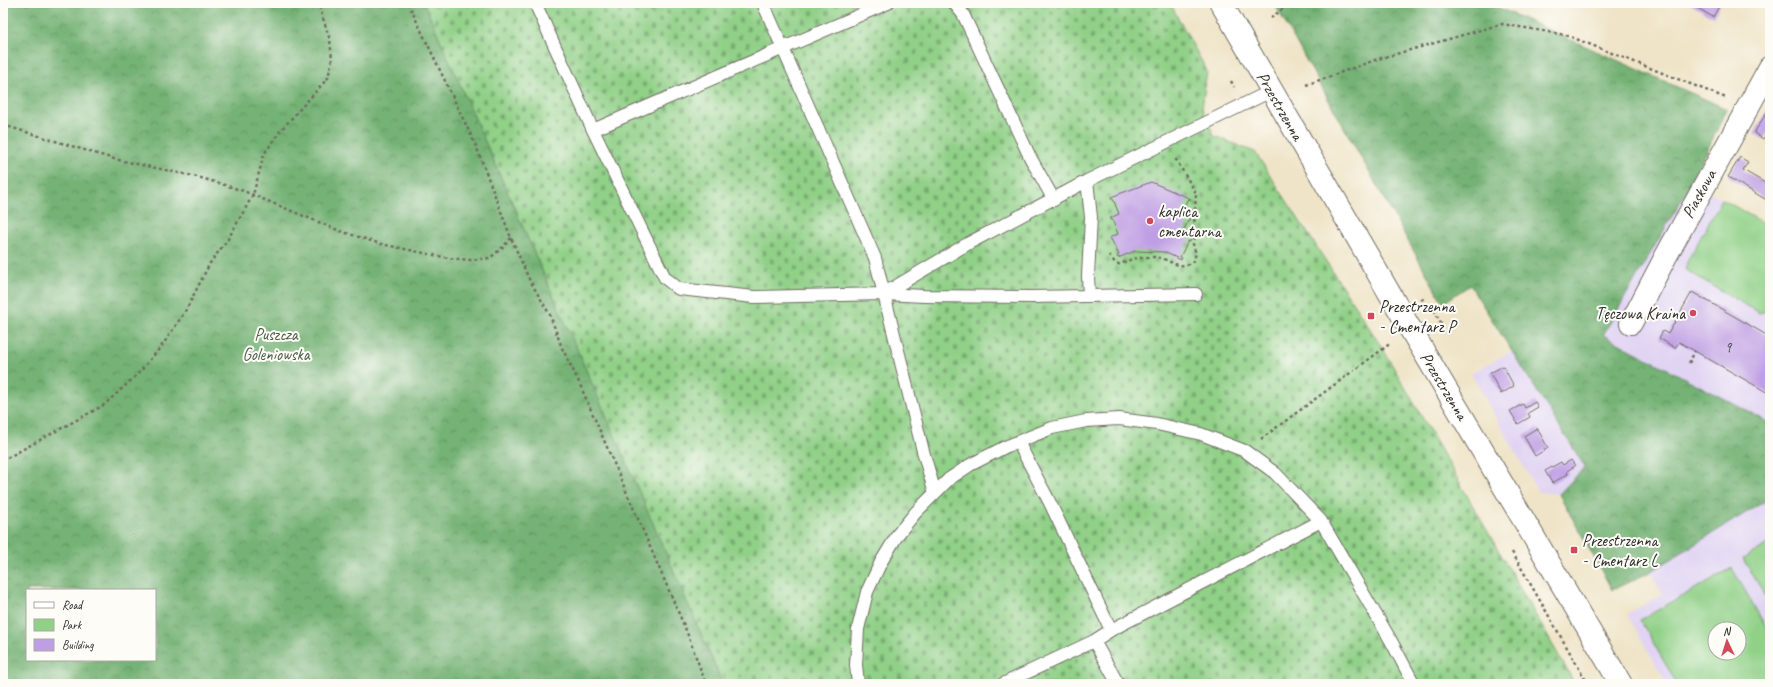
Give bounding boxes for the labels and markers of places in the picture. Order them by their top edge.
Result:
place label: kaplica cmentarna [1158,201,1223,242]
marker: kaplica cmentarna [1145,216,1155,226]
place label: Przestrzenna - Cmentarz P [1379,296,1457,337]
place label: Tęczowa Kraina [1595,303,1686,324]
marker: Tęczowa Kraina [1688,308,1698,318]
marker: Przestrzenna - Cmentarz P [1366,311,1376,321]
place label: Przestrzenna - Cmentarz L [1582,530,1660,571]
marker: Przestrzenna - Cmentarz L [1569,545,1579,555]

